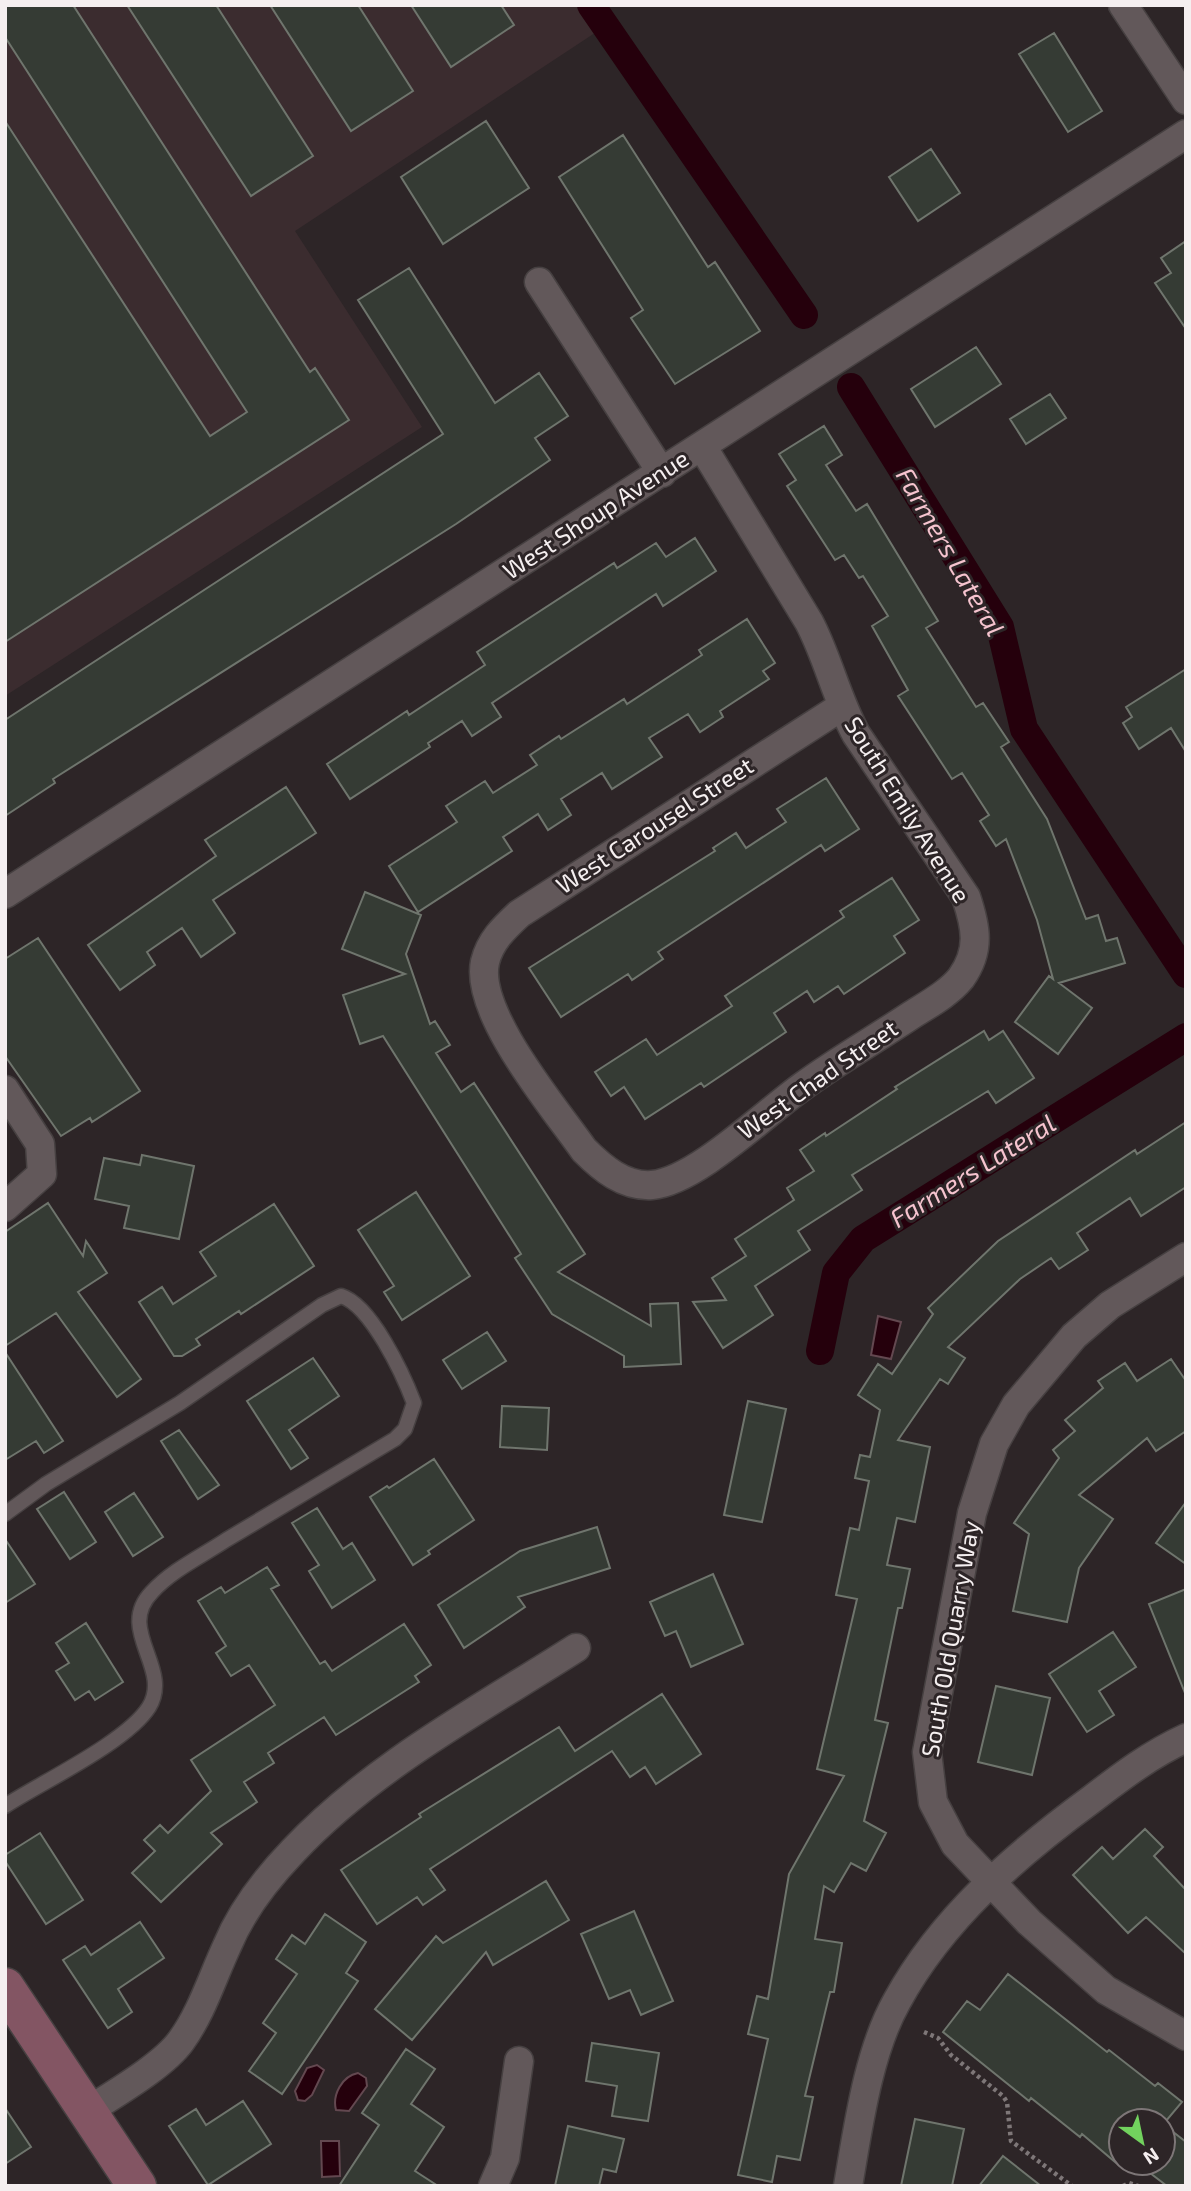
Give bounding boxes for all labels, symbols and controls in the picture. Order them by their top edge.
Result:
street label: West Shoup Avenue [497,443,694,585]
water label: Farmers Lateral [891,462,1012,641]
street label: South Emily Avenue [839,711,977,907]
street label: West Carousel Street [550,750,758,899]
street label: West Chad Street [732,1013,903,1145]
water label: Farmers Lateral [884,1106,1061,1233]
street label: South Old Quarry Way [914,1518,985,1759]
north arrow [1107,2107,1177,2177]
text: N [1140,2143,1164,2170]

